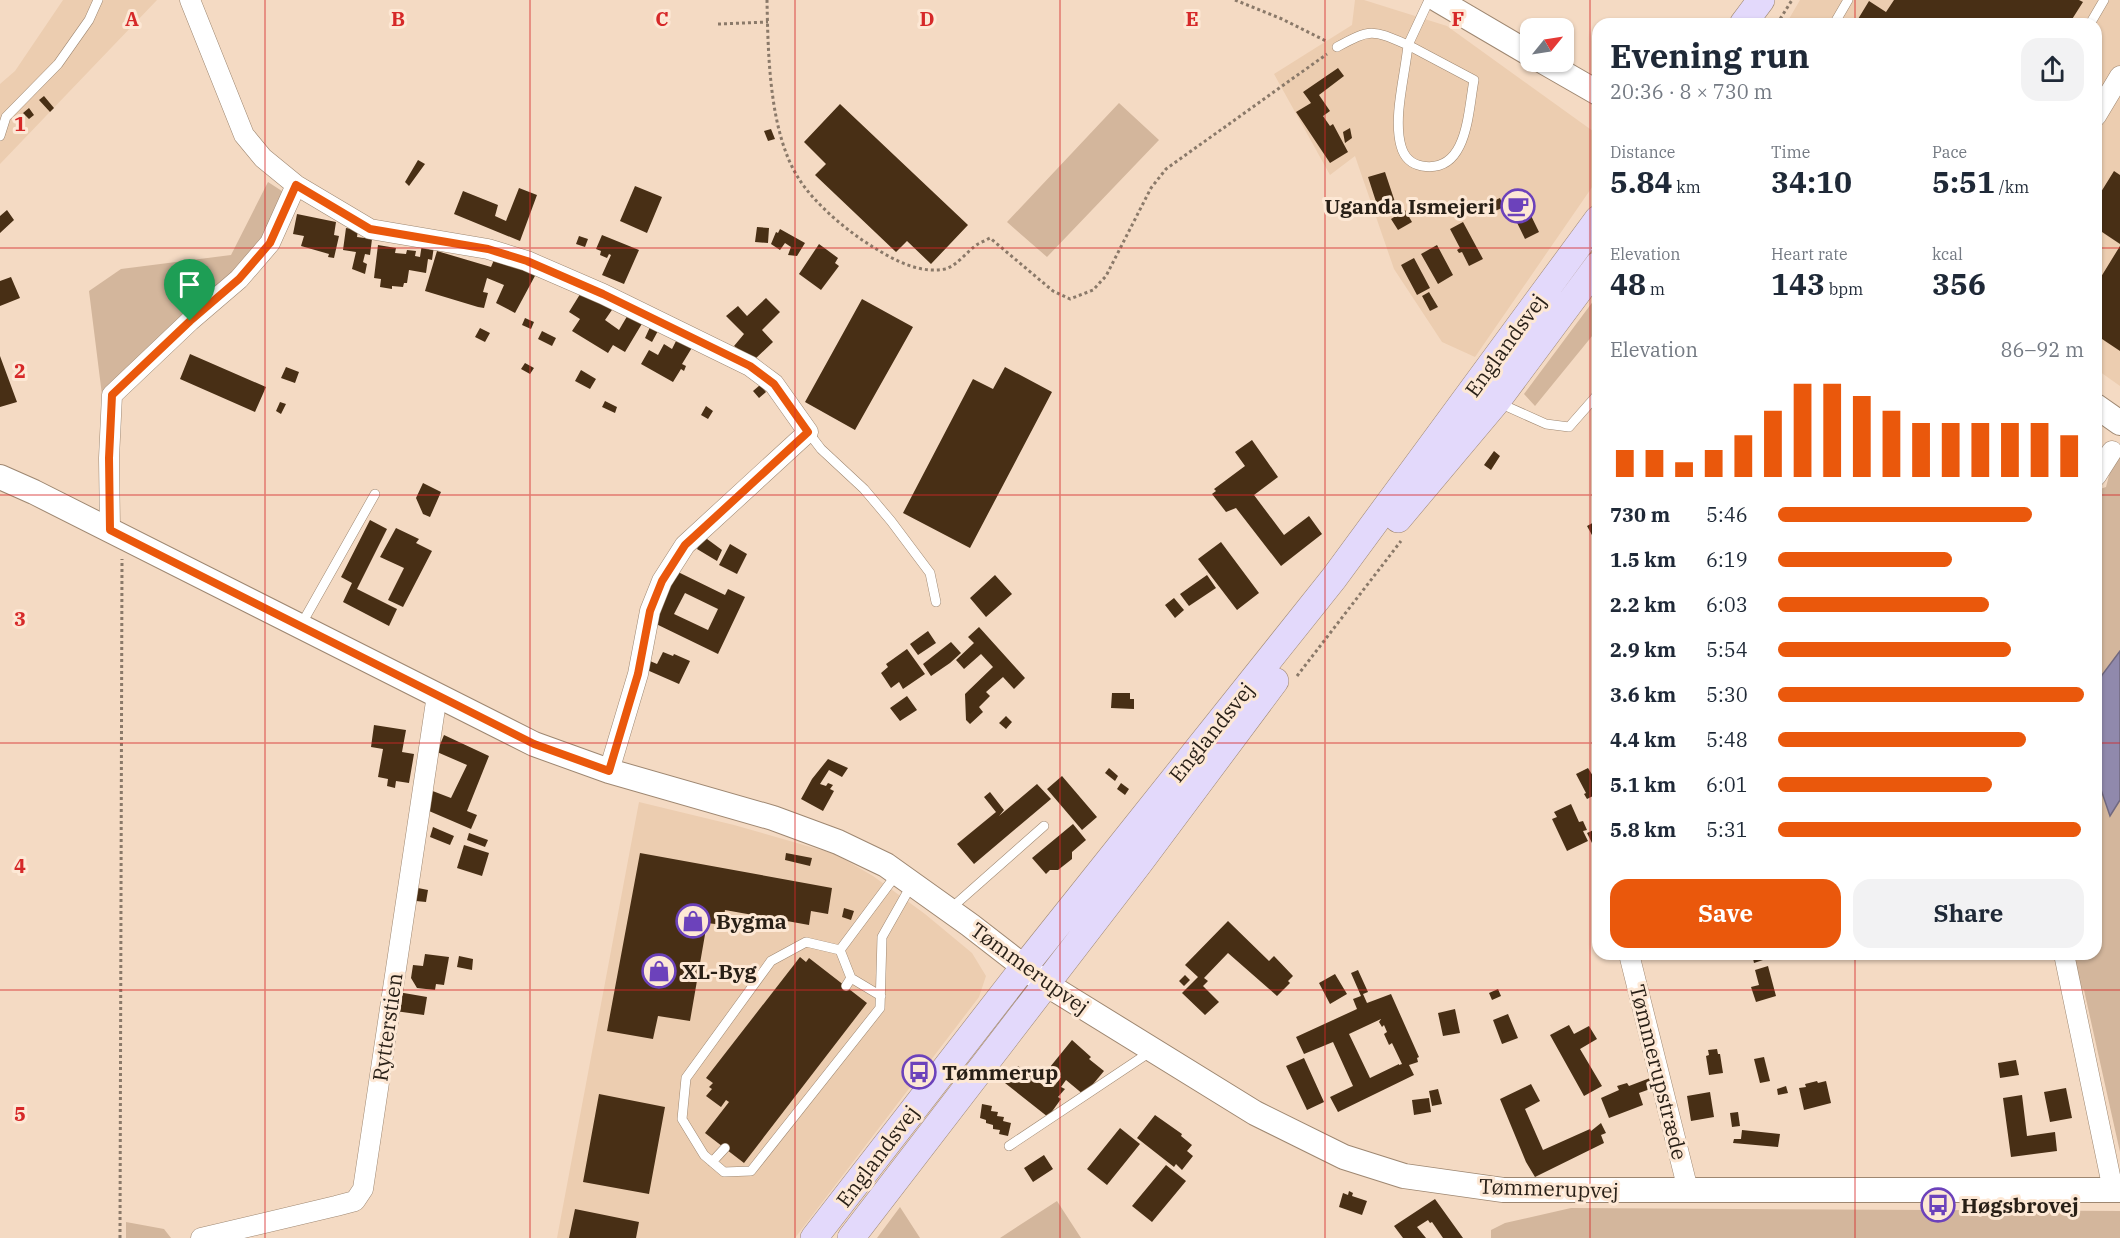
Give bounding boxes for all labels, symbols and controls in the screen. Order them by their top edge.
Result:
text: A [125,5,139,32]
text: B [391,5,405,32]
text: C [655,5,669,32]
text: D [919,5,935,32]
text: E [1185,5,1199,32]
text: F [1452,5,1464,32]
north arrow [1520,18,1574,72]
map controls [1520,18,1574,72]
text: Evening run [1610,34,1810,77]
button: share [2021,38,2084,101]
text: 20:36 · 8 × 730 m [1610,78,1773,105]
text: 1 [14,110,26,137]
text: Distance [1610,142,1675,162]
text: Time [1771,142,1810,162]
text: Pace [1932,142,1967,162]
text: 5.84 [1610,162,1672,201]
text: 34:10 [1771,162,1852,201]
text: 5:51 [1932,162,1995,201]
text: km [1672,177,1701,197]
text: /km [1995,177,2029,197]
cafe icon: Uganda Ismejeri [1500,188,1536,224]
place label: Uganda Ismejeri [1324,192,1495,220]
text: Elevation [1610,244,1680,264]
text: Heart rate [1771,244,1848,264]
text: kcal [1932,244,1963,264]
pin [164,259,215,321]
text: 48 [1610,264,1646,303]
text: 143 [1771,264,1825,303]
text: 356 [1932,264,1986,303]
icon: arrive [173,268,206,301]
text: m [1646,279,1665,299]
text: bpm [1825,279,1863,299]
street label: Englandsvej [1458,288,1552,402]
text: Elevation [1610,336,1698,363]
text: 86–92 m [2001,336,2084,363]
text: 2 [14,357,26,384]
text: 730 m [1610,501,1670,528]
text: 5:46 [1706,501,1748,528]
text: 1.5 km [1610,546,1676,573]
text: 6:19 [1706,546,1748,573]
text: 2.2 km [1610,591,1676,618]
text: 6:03 [1706,591,1748,618]
text: 3 [14,605,26,632]
text: 2.9 km [1610,636,1676,663]
text: 5:54 [1706,636,1748,663]
street label: Englandsvej [1162,676,1260,788]
text: 3.6 km [1610,681,1676,708]
text: 5:30 [1706,681,1748,708]
text: 4.4 km [1610,726,1676,753]
text: 5:48 [1706,726,1748,753]
text: 5.1 km [1610,771,1676,798]
text: 6:01 [1706,771,1748,798]
text: 5.8 km [1610,816,1676,843]
text: 5:31 [1706,816,1748,843]
text: 4 [14,852,26,879]
button: Save [1610,879,1841,948]
button: Share [1853,879,2084,948]
shop icon: Bygma [675,903,711,939]
place label: Bygma [716,907,787,935]
street label: Tømmerupvej [965,916,1095,1020]
shop icon: XL-Byg [641,953,677,989]
place label: XL-Byg [682,957,757,985]
street label: Rytterstien [366,971,408,1083]
street label: Tømmerupstræde [1624,981,1694,1163]
bus stop icon: Tømmerup [901,1054,937,1090]
place label: Tømmerup [942,1058,1058,1086]
street label: Englandsvej [829,1099,925,1213]
text: 5 [14,1100,26,1127]
street label: Tømmerupvej [1479,1172,1619,1204]
bus stop icon: Høgsbrovej [1920,1187,1956,1223]
place label: Høgsbrovej [1961,1191,2079,1219]

